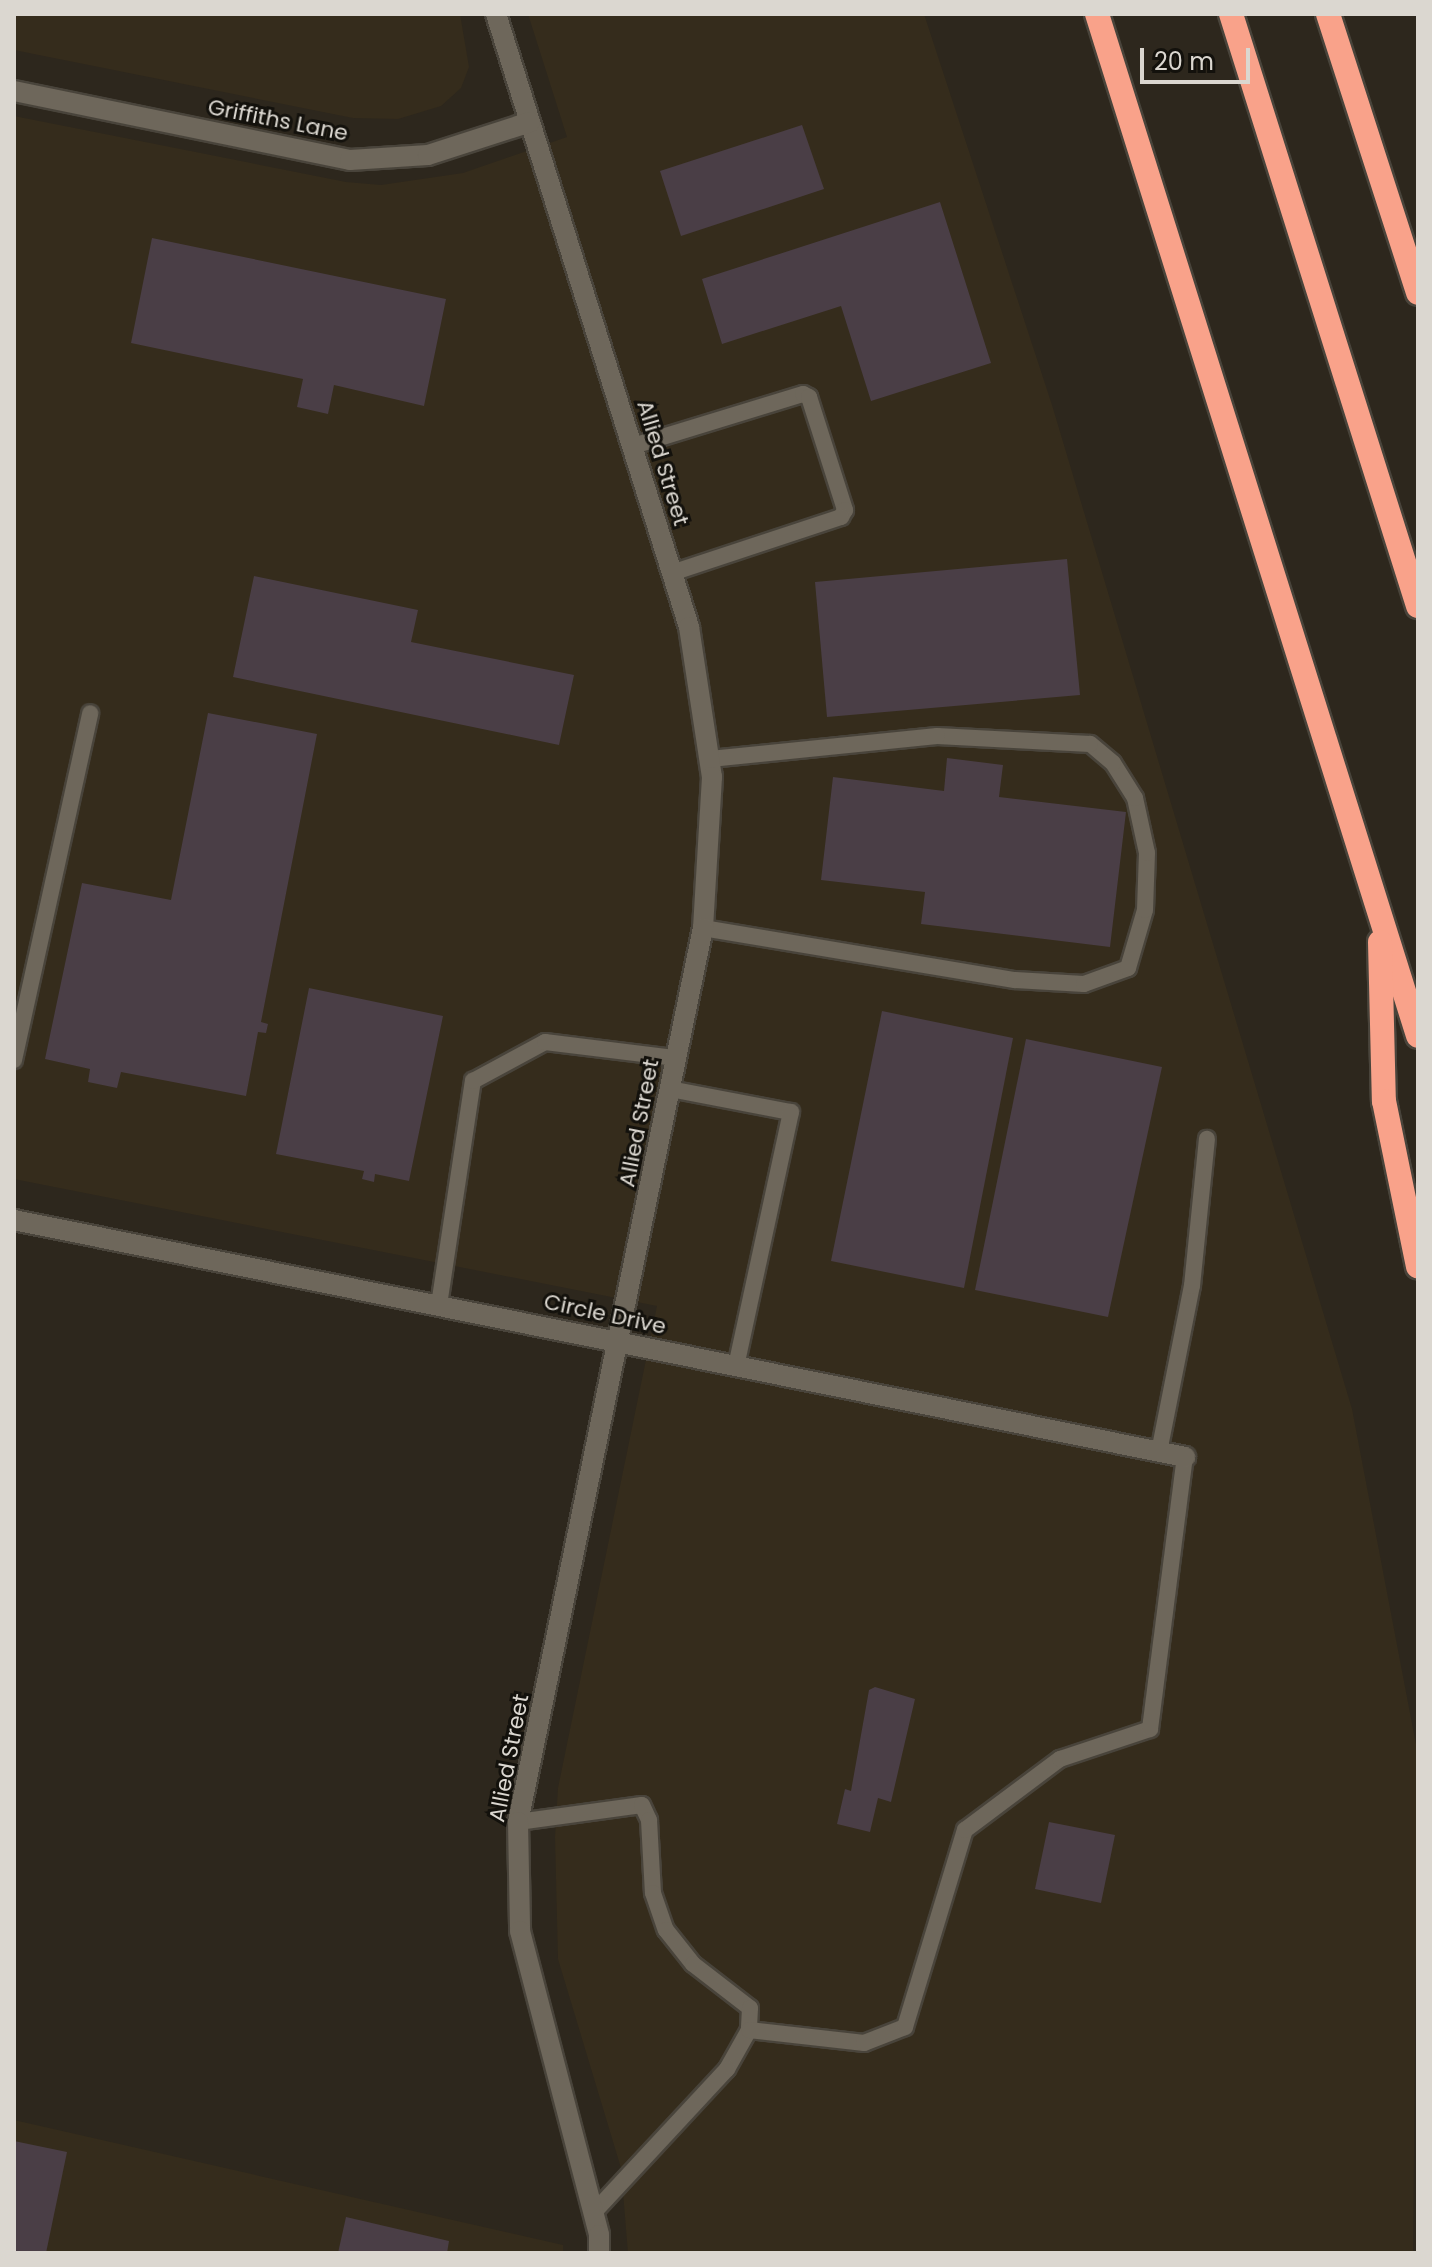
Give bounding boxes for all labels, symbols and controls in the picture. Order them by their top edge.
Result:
scale bar [1144,32,1254,82]
text: 20 m [1154,45,1214,78]
street label: Griffiths Lane [206,93,350,147]
street label: Allied Street [631,397,695,529]
street label: Allied Street [614,1057,664,1189]
street label: Circle Drive [542,1288,668,1340]
street label: Allied Street [484,1692,534,1824]

